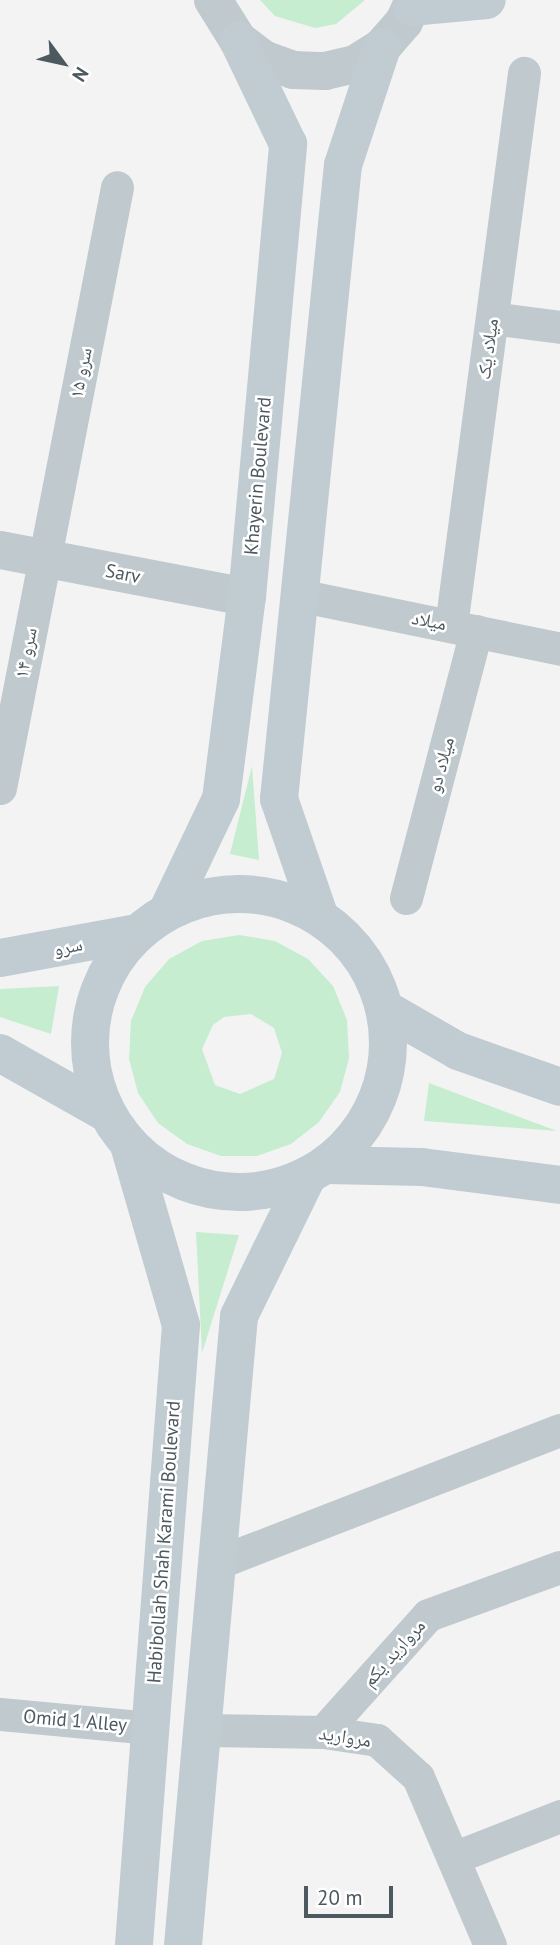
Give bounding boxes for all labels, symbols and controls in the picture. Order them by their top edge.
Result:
north arrow [28,28,98,98]
text: N [67,63,94,86]
street label: میلاد یک [472,317,504,381]
street label: سرو ۱۵ [65,346,97,400]
street label: Khayerin Boulevard [240,396,276,556]
street label: Sarv [104,559,142,589]
street label: میلاد [410,606,448,636]
street label: سرو ۱۴ [10,626,42,680]
street label: میلاد دو [423,735,459,795]
street label: سرو [51,933,85,961]
street label: Habibollah Shah Karami Boulevard [143,1400,185,1684]
street label: مروارید یکم [358,1615,430,1691]
street label: Omid 1 Alley [22,1705,128,1737]
street label: مروارید [317,1722,373,1752]
scale bar [308,1871,397,1915]
text: 20 m [317,1884,363,1911]

